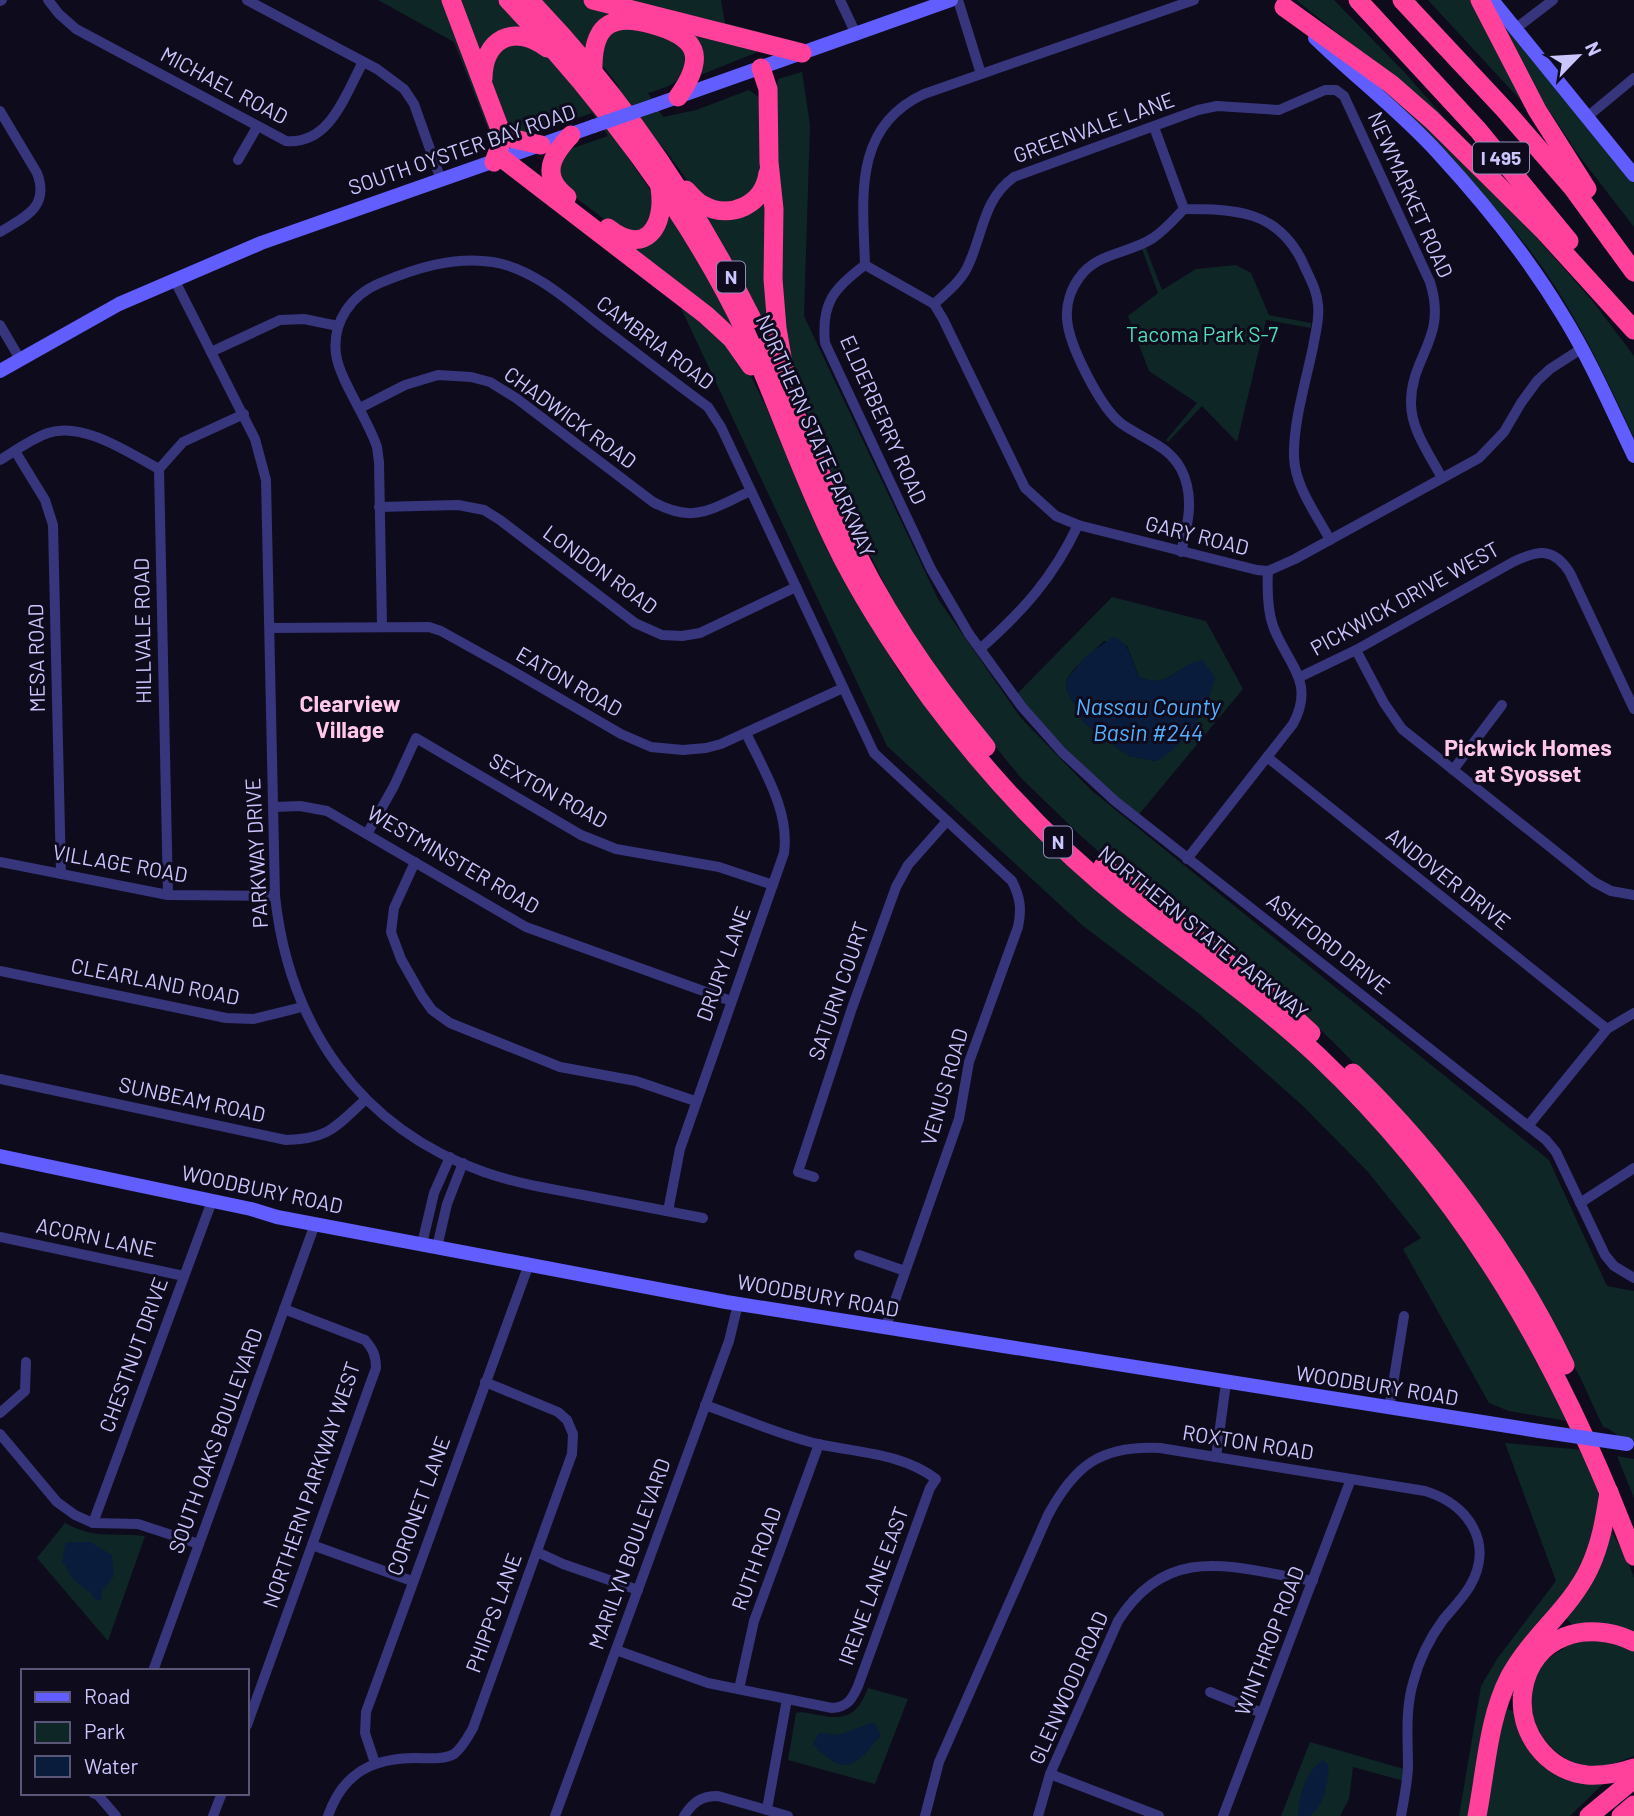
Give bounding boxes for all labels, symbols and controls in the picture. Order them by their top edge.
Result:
north arrow [1543,21,1613,91]
text: N [1581,38,1607,59]
street label: MICHAEL ROAD [157,41,293,129]
street label: GREENVALE LANE [1010,86,1177,167]
street label: SOUTH OYSTER BAY ROAD [345,98,578,199]
street label: NEWMARKET ROAD [1363,107,1459,281]
road number: I 495 [1473,142,1529,174]
road number: N [717,262,745,292]
street label: CAMBRIA ROAD [592,290,720,394]
street label: NORTHERN STATE PARKWAY [752,310,881,560]
park label: Tacoma Park S-7 [1126,321,1278,346]
street label: ELDERBERRY ROAD [836,331,933,508]
street label: CHADWICK ROAD [500,360,642,473]
street label: GARY ROAD [1143,510,1252,559]
street label: LONDON ROAD [539,519,663,619]
street label: PICKWICK DRIVE WEST [1306,535,1503,660]
street label: HILLVALE ROAD [128,558,155,704]
street label: MESA ROAD [22,604,49,713]
street label: EATON ROAD [512,640,627,721]
district label: Clearview Village [300,689,401,743]
water label: Nassau County Basin #244 [1075,692,1221,746]
district label: Pickwick Homes at Syosset [1444,733,1612,787]
street label: SEXTON ROAD [485,747,612,832]
street label: PARKWAY DRIVE [239,777,272,929]
street label: WESTMINSTER ROAD [363,799,544,918]
street label: ANDOVER DRIVE [1382,822,1516,934]
road number: N [1044,827,1072,858]
street label: VILLAGE ROAD [51,838,190,887]
street label: NORTHERN STATE PARKWAY [1094,840,1314,1024]
street label: ASHFORD DRIVE [1263,887,1395,999]
street label: DRURY LANE [690,903,755,1024]
street label: SATURN COURT [802,918,873,1063]
street label: CLEARLAND ROAD [69,952,242,1009]
street label: VENUS ROAD [915,1025,972,1148]
street label: SUNBEAM ROAD [117,1071,268,1126]
street label: WOODBURY ROAD [179,1159,345,1218]
street label: ACORN LANE [34,1212,158,1261]
street label: WOODBURY ROAD [735,1268,901,1321]
street label: CHESTNUT DRIVE [93,1274,172,1435]
street label: SOUTH OAKS BOULEVARD [162,1325,267,1556]
street label: NORTHERN PARKWAY WEST [257,1358,365,1611]
street label: WOODBURY ROAD [1294,1359,1460,1410]
street label: ROXTON ROAD [1181,1419,1316,1464]
street label: CORONET LANE [381,1432,454,1579]
street label: MARILYN BOULEVARD [582,1455,675,1652]
street label: RUTH ROAD [725,1503,786,1613]
street label: IRENE LANE EAST [832,1503,913,1668]
street label: PHIPPS LANE [459,1549,526,1676]
street label: WINTHROP ROAD [1229,1562,1309,1719]
street label: GLENWOOD ROAD [1023,1607,1113,1768]
legend [21,1669,248,1795]
text: Road [84,1683,130,1708]
text: Park [84,1718,125,1743]
text: Water [84,1753,139,1778]

